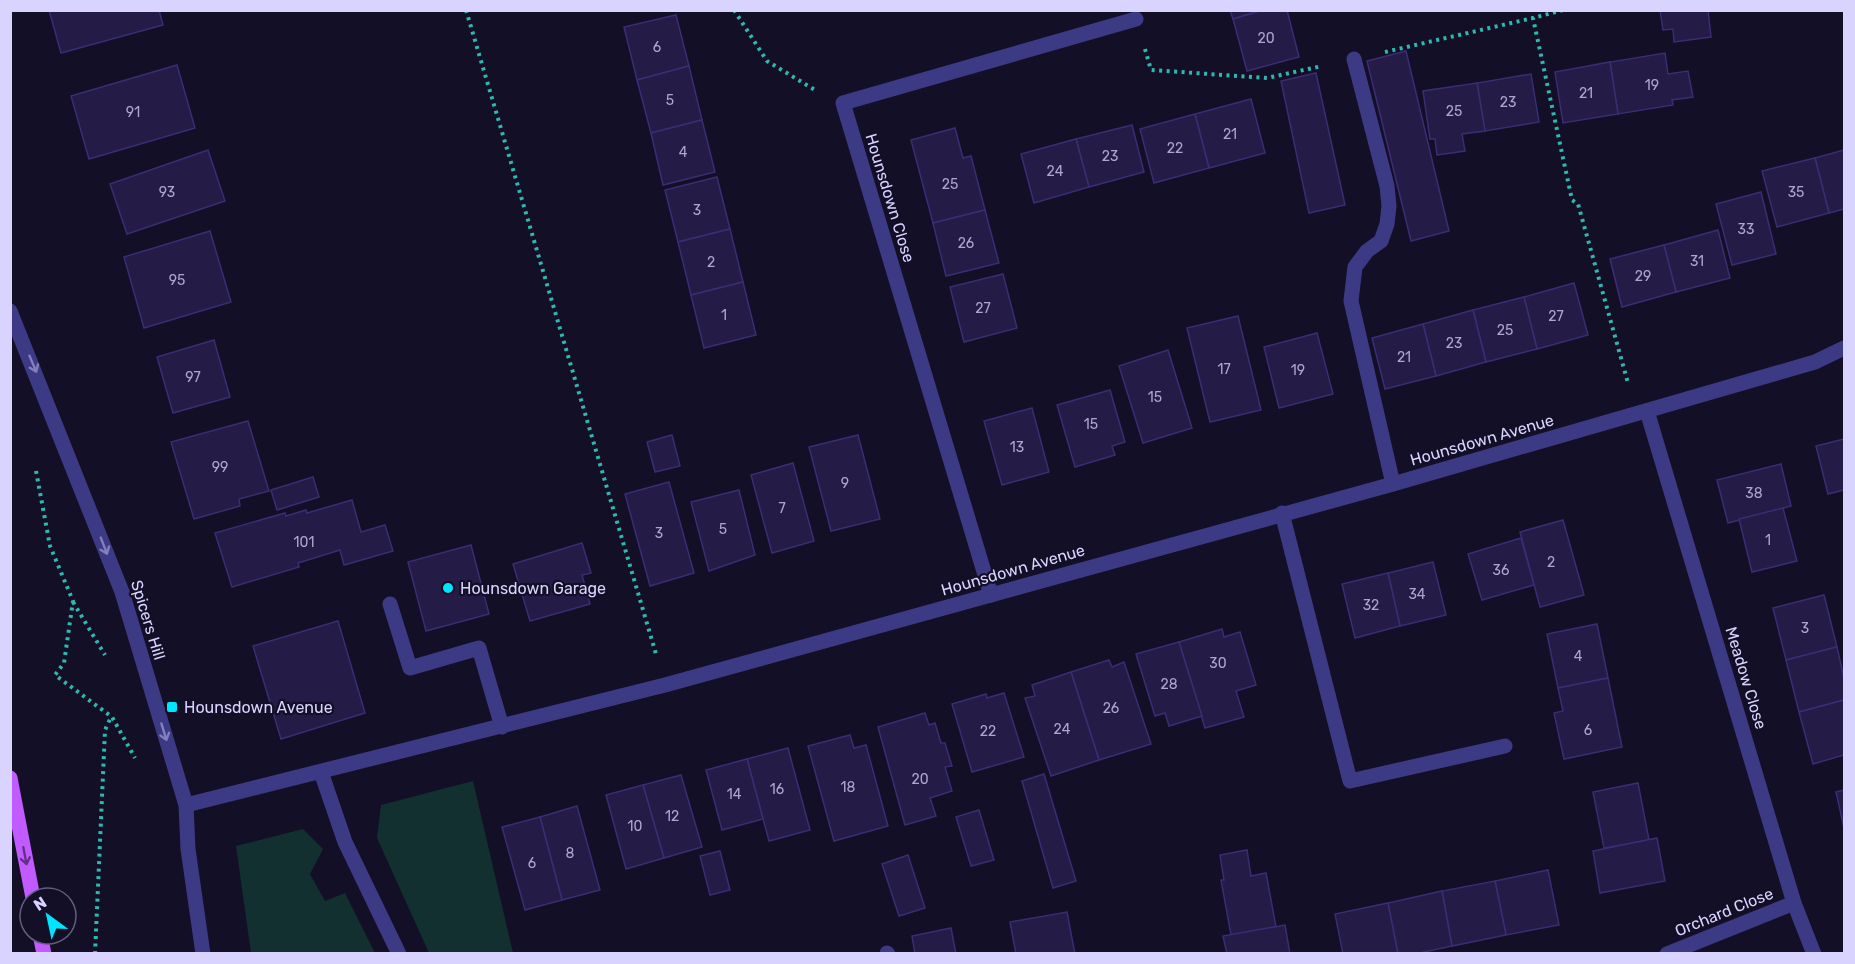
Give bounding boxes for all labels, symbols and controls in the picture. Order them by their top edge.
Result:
house number: 20 [1257,30,1275,47]
house number: 6 [653,39,661,56]
house number: 19 [1645,77,1659,94]
house number: 21 [1579,85,1593,102]
house number: 5 [666,92,674,109]
house number: 23 [1500,94,1516,111]
house number: 25 [1446,103,1462,120]
house number: 91 [126,104,140,121]
house number: 21 [1223,126,1237,143]
street label: Hounsdown Close [861,131,919,265]
house number: 22 [1167,140,1183,157]
house number: 4 [679,144,688,161]
house number: 23 [1102,148,1118,165]
house number: 24 [1047,163,1064,180]
house number: 25 [942,176,958,193]
house number: 93 [159,184,175,201]
house number: 35 [1788,184,1804,201]
house number: 3 [693,202,701,219]
house number: 33 [1738,221,1754,238]
house number: 26 [958,235,974,252]
house number: 31 [1690,253,1704,270]
house number: 2 [707,254,715,271]
house number: 29 [1635,268,1651,285]
house number: 95 [169,272,185,289]
house number: 27 [975,300,991,317]
house number: 1 [721,307,727,324]
house number: 27 [1548,308,1564,325]
house number: 25 [1497,322,1513,339]
house number: 23 [1446,335,1462,352]
house number: 21 [1397,349,1411,366]
one-way arrow [28,355,40,373]
house number: 17 [1217,361,1231,378]
house number: 19 [1291,362,1305,379]
house number: 97 [185,369,201,386]
house number: 15 [1148,389,1162,406]
street label: Hounsdown Avenue [1408,410,1556,470]
house number: 15 [1084,416,1098,433]
house number: 13 [1010,439,1024,456]
house number: 99 [212,459,228,476]
house number: 9 [841,475,849,492]
house number: 38 [1745,485,1763,502]
house number: 7 [778,500,786,517]
house number: 5 [719,521,727,538]
house number: 3 [655,525,663,542]
house number: 1 [1765,532,1771,549]
house number: 101 [294,534,314,551]
one-way arrow [99,536,110,555]
street label: Hounsdown Avenue [939,540,1087,600]
house number: 2 [1547,554,1555,571]
house number: 36 [1493,562,1509,579]
street label: Spicers Hill [127,578,169,662]
place label: Hounsdown Garage [460,579,606,598]
marker: Hounsdown Garage [441,581,455,595]
house number: 34 [1408,586,1426,603]
house number: 32 [1363,597,1379,614]
house number: 3 [1801,620,1809,637]
street label: Meadow Close [1721,624,1771,732]
house number: 4 [1574,648,1583,665]
house number: 30 [1209,655,1227,672]
house number: 28 [1160,676,1178,693]
place label: Hounsdown Avenue [184,698,333,717]
marker: Hounsdown Avenue [165,700,179,714]
house number: 26 [1103,700,1119,717]
house number: 24 [1054,721,1071,738]
one-way arrow [159,722,170,741]
house number: 6 [1584,722,1592,739]
house number: 22 [980,723,996,740]
house number: 20 [911,771,929,788]
house number: 18 [841,779,856,796]
house number: 16 [770,781,784,798]
house number: 14 [727,786,742,803]
house number: 12 [665,808,679,825]
house number: 10 [628,818,643,835]
one-way arrow [20,845,31,865]
house number: 8 [566,845,575,862]
house number: 6 [528,855,536,872]
street label: Orchard Close [1672,884,1776,940]
north arrow [18,886,78,946]
text: N [30,893,50,915]

